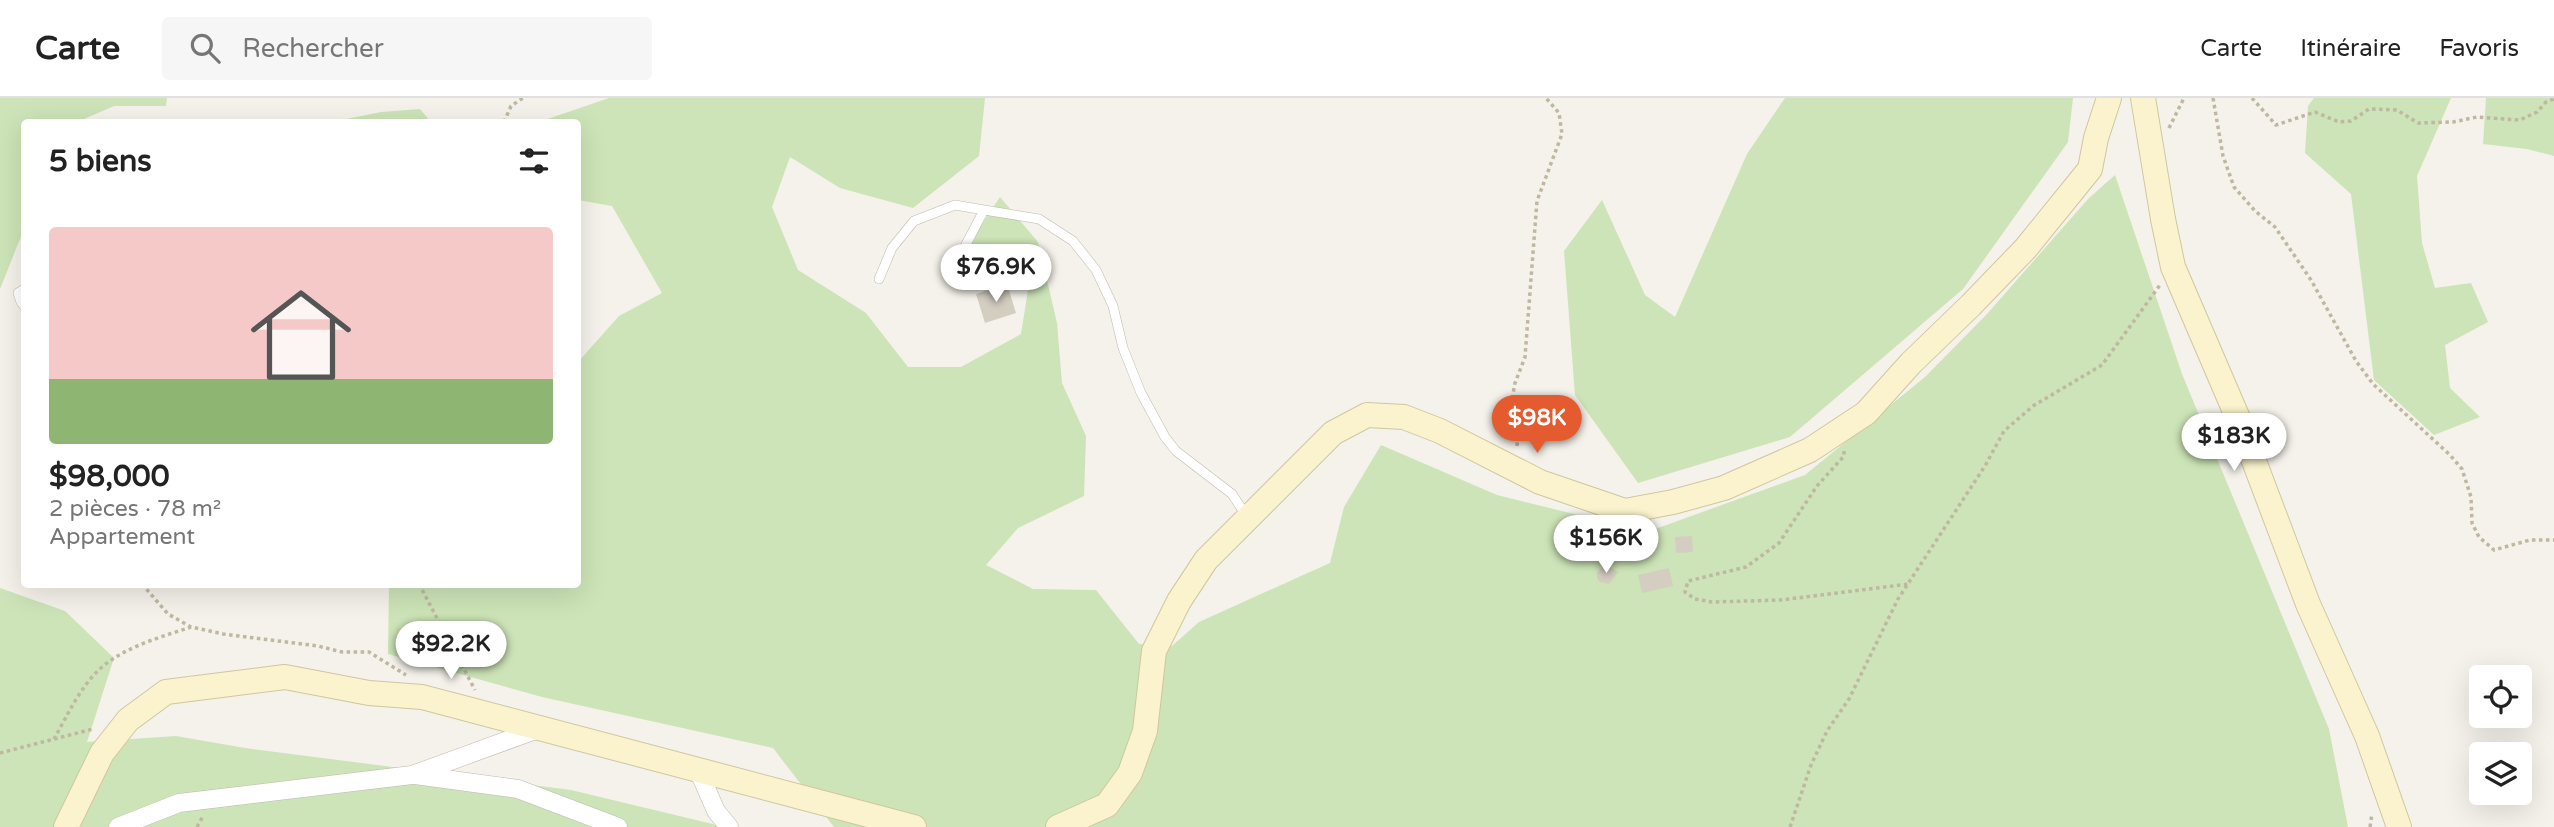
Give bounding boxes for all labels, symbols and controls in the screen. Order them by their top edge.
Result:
search box [162,17,652,80]
text: Carte [35,29,120,68]
icon: search [186,29,224,67]
text: Rechercher [242,33,384,64]
text: Carte [2200,34,2262,63]
text: Itinéraire [2300,34,2401,63]
text: Favoris [2439,34,2519,63]
icon: filters [515,142,553,180]
text: 5 biens [49,143,152,180]
pin: $76.9K [939,244,1053,304]
text: $76.9K [957,253,1035,281]
icon: home [238,272,364,398]
pin: $98K [1496,396,1578,455]
text: $98K [1508,404,1566,432]
pin: $183K [2185,414,2283,473]
text: $183K [2198,422,2270,450]
text: $98,000 [49,458,169,495]
text: 2 pièces · 78 m² [49,495,221,523]
pin: $156K [1557,516,1655,575]
text: Appartement [49,523,195,551]
text: $156K [1570,524,1642,552]
pin: $92.2K [394,622,508,681]
text: $92.2K [412,630,490,658]
map controls [2469,665,2532,805]
button: locate [2469,665,2532,728]
button: layers [2469,742,2532,805]

